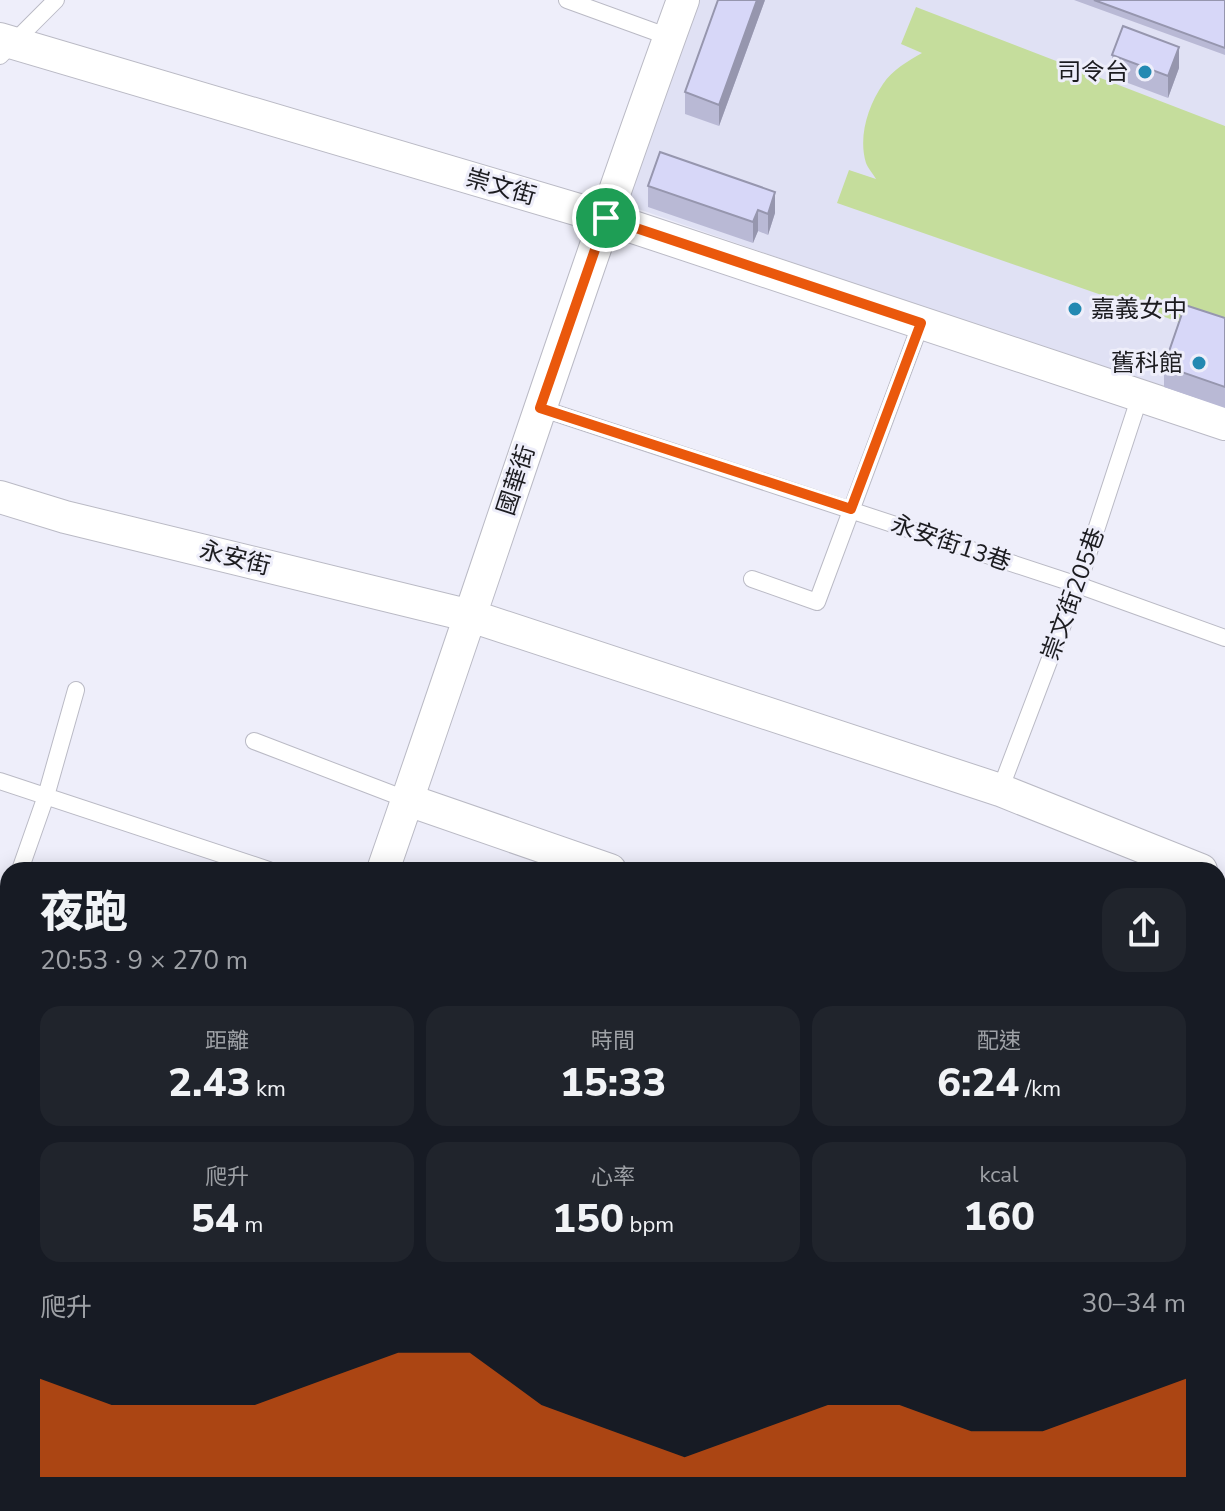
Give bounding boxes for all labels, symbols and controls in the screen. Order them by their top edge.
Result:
place label: 司令台 [1057,56,1129,88]
marker: 司令台 [1136,63,1154,81]
street label: 崇文街 [462,162,540,212]
pin [572,184,640,252]
icon: arrive [584,196,628,240]
place label: 嘉義女中 [1091,293,1187,325]
marker: 嘉義女中 [1066,300,1084,318]
place label: 舊科館 [1111,347,1183,379]
marker: 舊科館 [1190,354,1208,372]
street label: 國華街 [490,441,542,519]
street label: 永安街13巷 [887,508,1015,578]
street label: 崇文街205巷 [1034,523,1112,665]
street label: 永安街 [196,534,274,582]
text: 夜跑 [40,883,128,943]
button: share [1102,888,1186,972]
text: 20:53 · 9 × 270 m [40,943,248,978]
text: 距離 [205,1026,249,1056]
text: 時間 [591,1026,635,1056]
text: 配速 [977,1026,1021,1056]
text: 2.43 [168,1056,250,1110]
text: 15:33 [560,1056,666,1110]
text: 6:24 [937,1056,1019,1110]
text: km [250,1074,286,1104]
text: /km [1019,1074,1061,1104]
text: kcal [980,1160,1019,1190]
text: 爬升 [205,1162,249,1192]
text: 心率 [591,1162,635,1192]
text: 160 [963,1190,1035,1244]
text: 54 [191,1192,239,1246]
text: 150 [552,1192,624,1246]
text: m [239,1210,263,1240]
text: bpm [624,1210,674,1240]
text: 30–34 m [1082,1286,1186,1321]
text: 爬升 [40,1290,92,1325]

